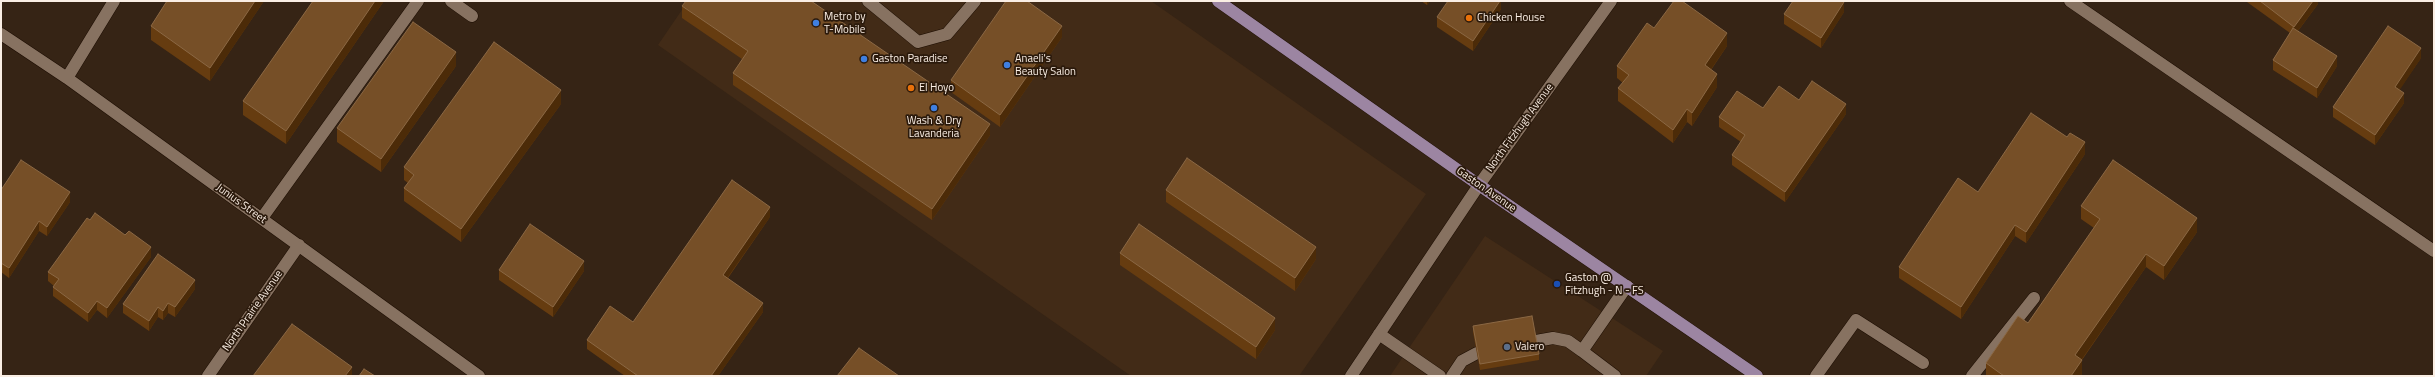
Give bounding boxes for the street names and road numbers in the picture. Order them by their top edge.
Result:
street label: North Fitzhugh Avenue [1483,81,1557,175]
street label: Gaston Avenue [1454,165,1518,215]
street label: Junius Street [213,181,269,227]
street label: North Prairie Avenue [220,268,286,354]

